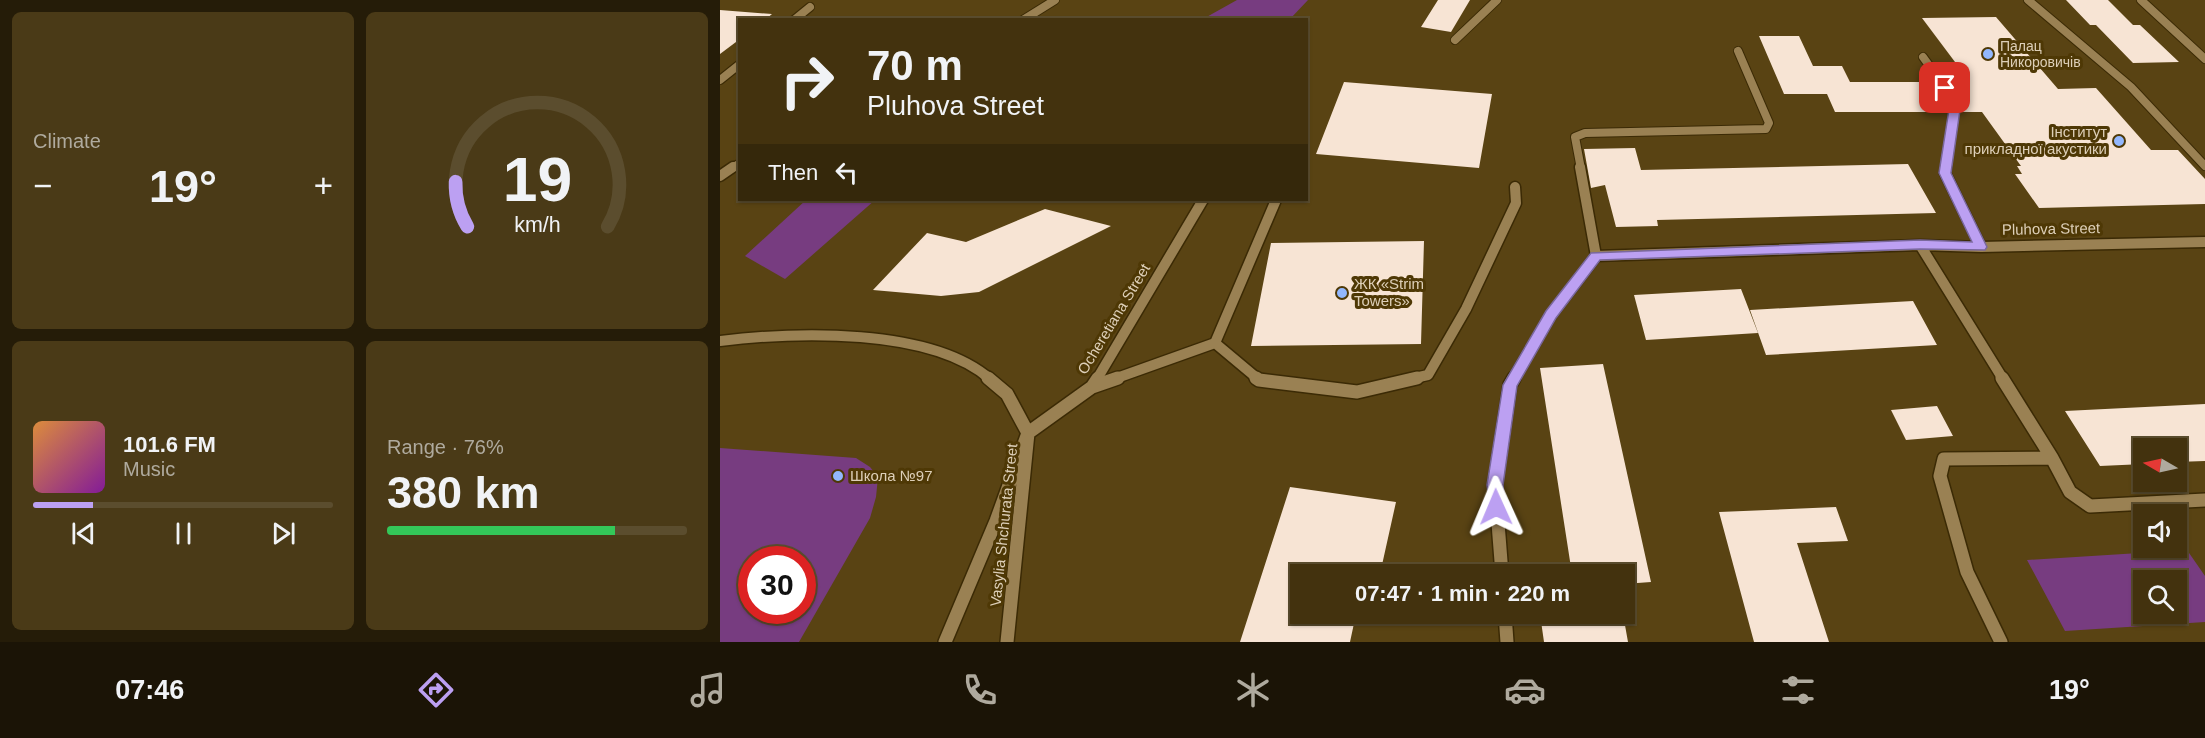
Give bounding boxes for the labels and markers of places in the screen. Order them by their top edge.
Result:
place label: Палац Никоровичів [2000,38,2081,70]
marker: Палац Никоровичів [1981,47,1995,61]
pin [1919,62,1970,113]
place label: Інститут прикладної акустики [1965,123,2107,157]
marker: Інститут прикладної акустики [2112,134,2126,148]
place label: ЖК «Strim Towers» [1354,275,1424,309]
marker: ЖК «Strim Towers» [1335,286,1349,300]
place label: Школа №97 [850,467,933,484]
marker: Школа №97 [831,469,845,483]

